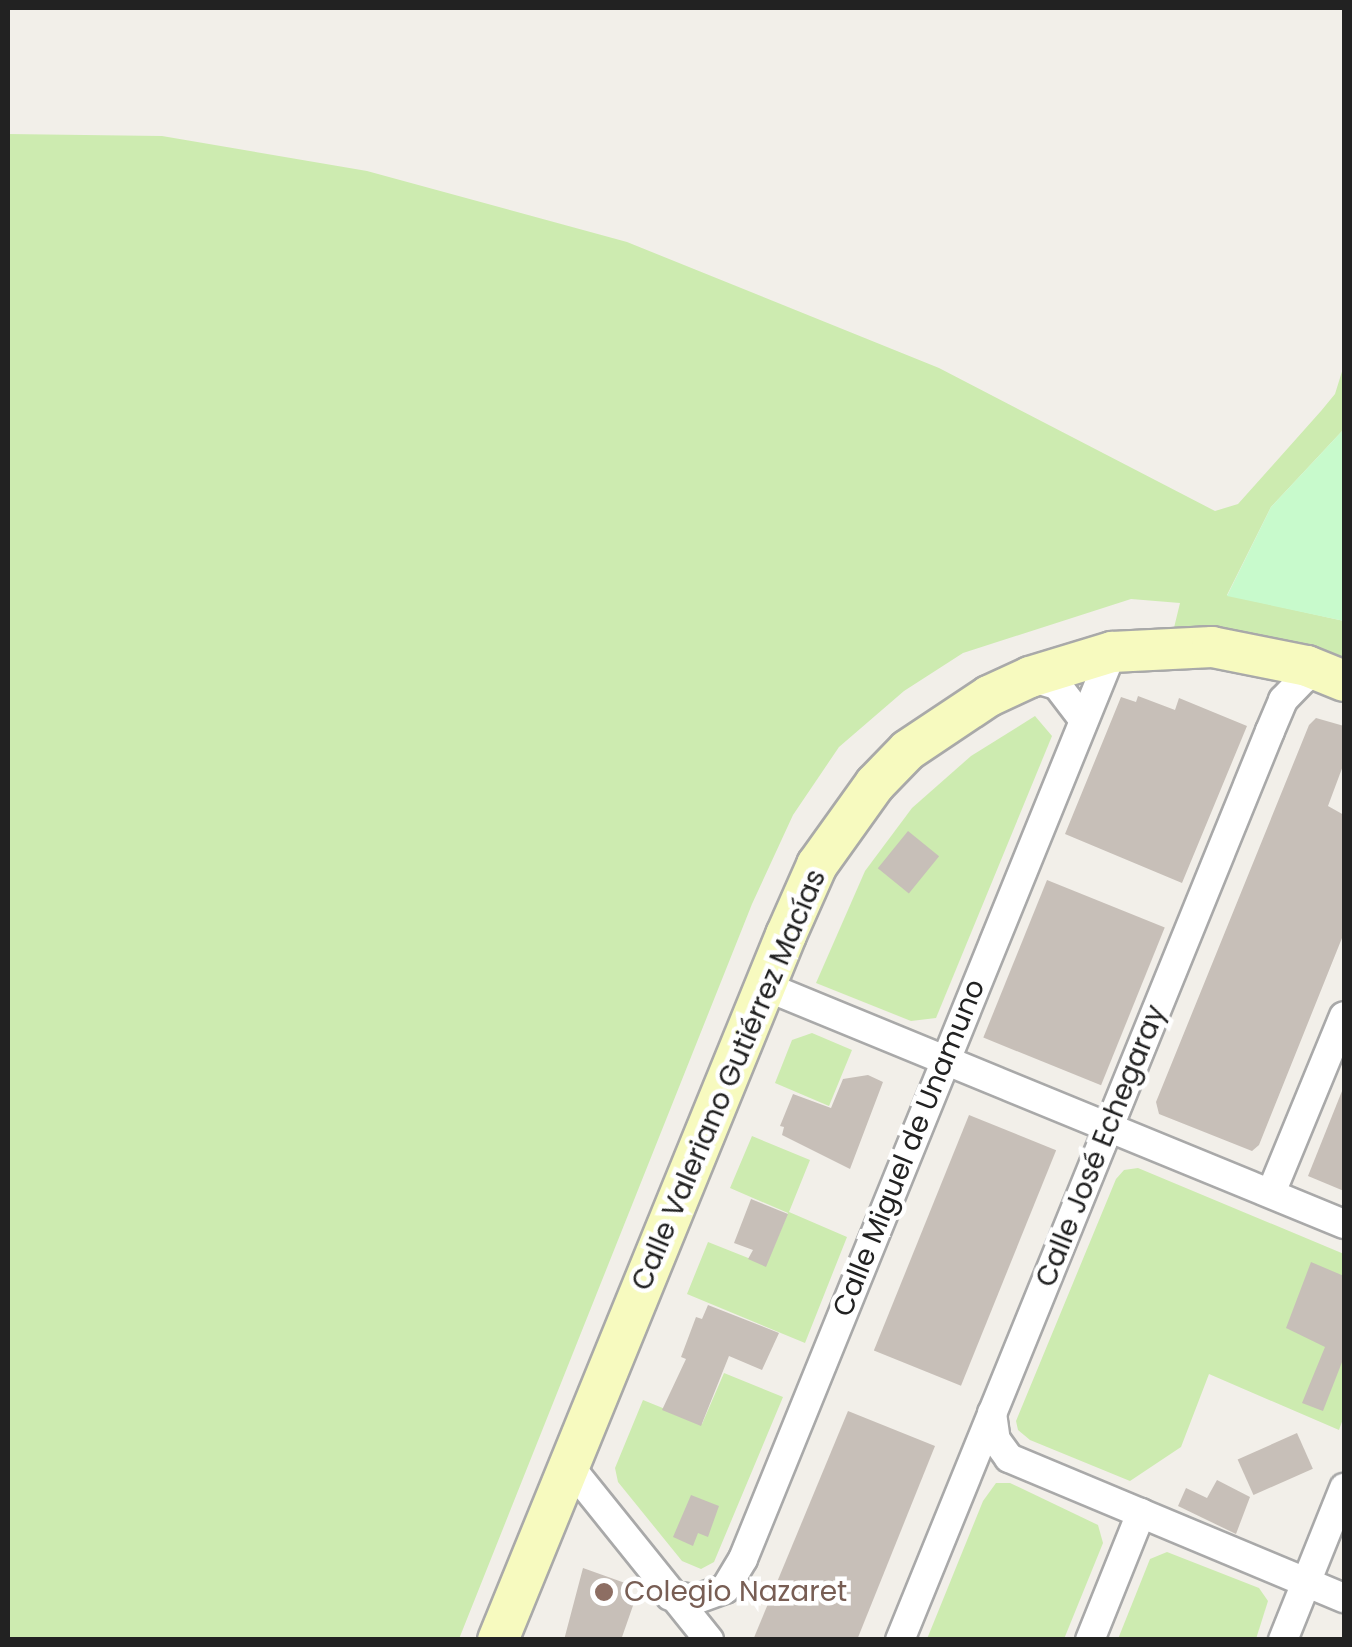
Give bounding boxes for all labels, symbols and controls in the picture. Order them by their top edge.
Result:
street label: Calle Valeriano Gutiérrez Macías [625,865,833,1295]
street label: Calle Miguel de Unamuno [826,974,992,1322]
street label: Calle José Echegaray [1029,1000,1173,1292]
place label: Colegio Nazaret [624,1575,847,1609]
marker: Colegio Nazaret [593,1581,615,1603]

